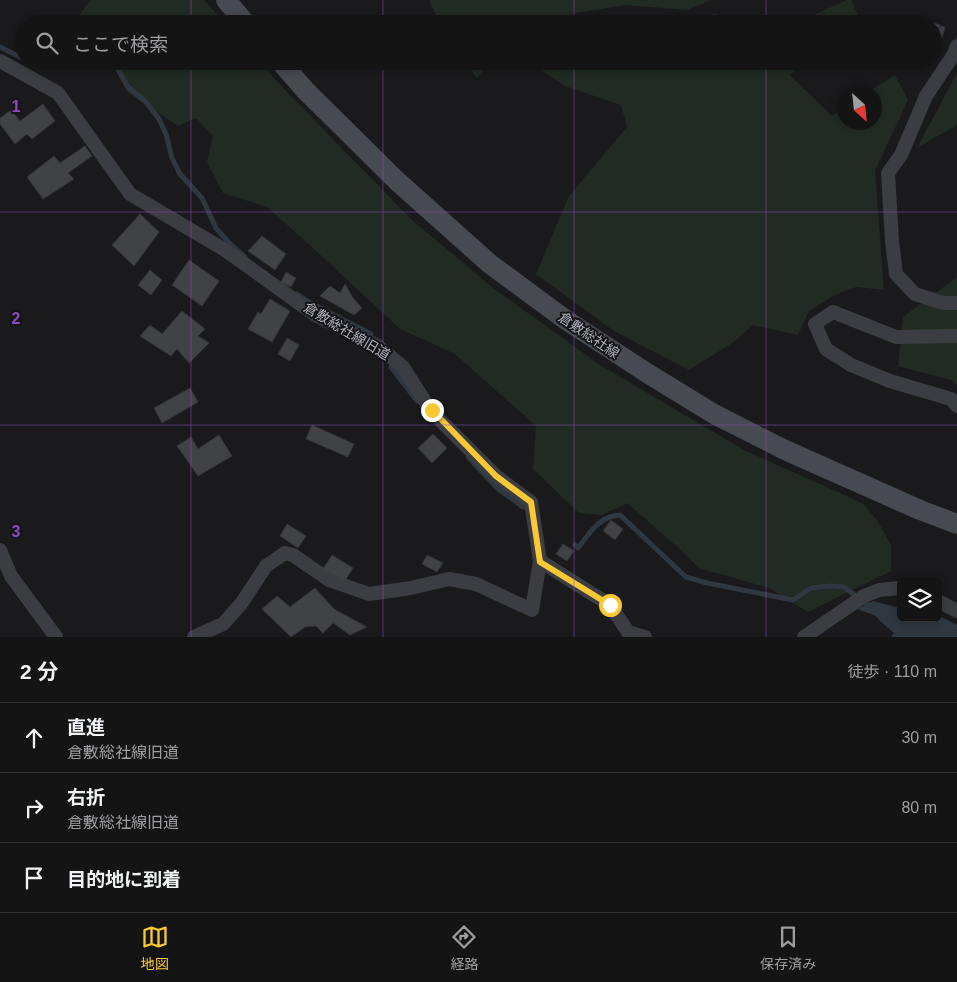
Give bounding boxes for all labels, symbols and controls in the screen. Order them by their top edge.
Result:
search box [15,15,942,70]
icon: search [33,29,61,57]
text: ここで検索 [73,34,168,55]
north arrow [837,85,882,130]
text: 1 [12,98,21,115]
street label: 倉敷総社線旧道 [301,299,393,363]
street label: 倉敷総社線 [556,309,622,361]
text: 2 [12,310,21,327]
route end [421,399,444,422]
text: 3 [12,523,21,540]
map controls [897,577,942,622]
button: layers [897,577,942,622]
route start [599,594,622,617]
text: 2 分 [20,660,59,683]
text: 徒歩 · 110 m [847,663,937,680]
text: 直進 [67,717,105,738]
icon: ahead [20,724,48,752]
text: 30 m [901,729,937,746]
text: 倉敷総社線旧道 [67,744,179,761]
text: 右折 [67,787,105,808]
icon: right [20,794,48,822]
text: 80 m [901,799,937,816]
text: 倉敷総社線旧道 [67,814,179,831]
icon: arrive [20,864,48,892]
text: 目的地に到着 [67,869,181,890]
tab: 地図 [141,923,169,973]
tab: 経路 [450,923,478,973]
tab: 保存済み [760,923,816,973]

